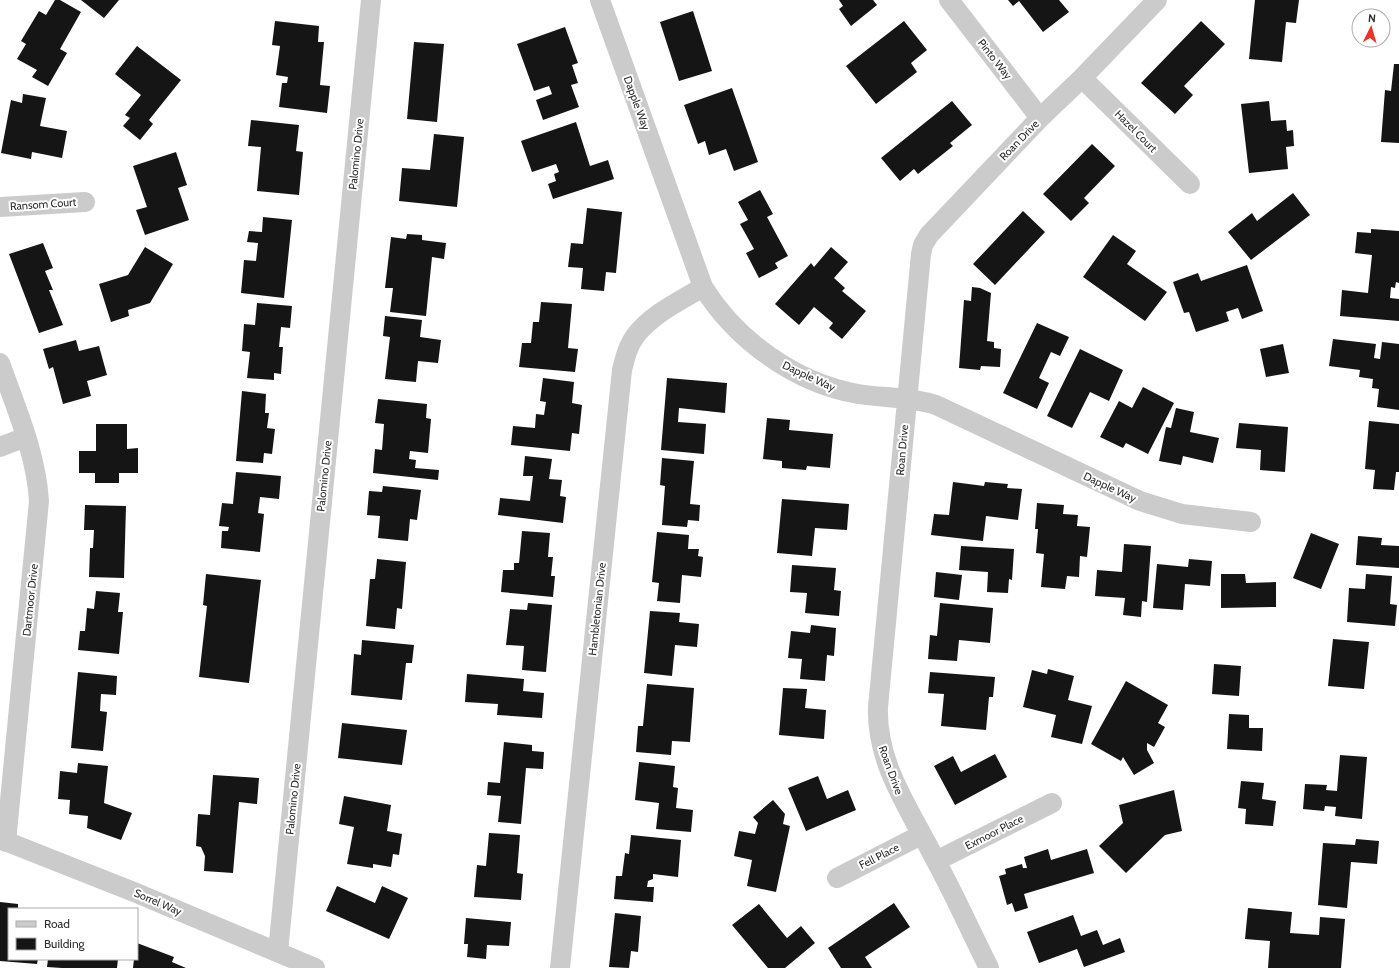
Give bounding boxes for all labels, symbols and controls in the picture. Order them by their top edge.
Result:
north arrow [1351,8,1391,48]
text: N [1367,11,1376,25]
street label: Pinto Way [975,36,1015,82]
street label: Dapple Way [621,74,653,132]
street label: Hazel Court [1112,107,1160,155]
street label: Palomino Drive [345,117,367,190]
street label: Roan Drive [996,117,1042,163]
street label: Ransom Court [9,195,77,213]
street label: Dapple Way [780,358,838,395]
street label: Roan Drive [893,424,911,476]
street label: Palomino Drive [313,439,335,512]
street label: Dapple Way [1081,469,1139,506]
street label: Hambletonian Drive [585,561,609,656]
street label: Dartmoor Drive [19,563,41,637]
street label: Roan Drive [876,744,906,797]
street label: Palomino Drive [282,762,304,835]
street label: Exmoor Place [962,811,1026,853]
street label: Fell Place [857,840,902,872]
street label: Sorrel Way [132,886,184,918]
legend [8,908,138,960]
text: Road [44,916,70,931]
text: Building [44,936,86,951]

